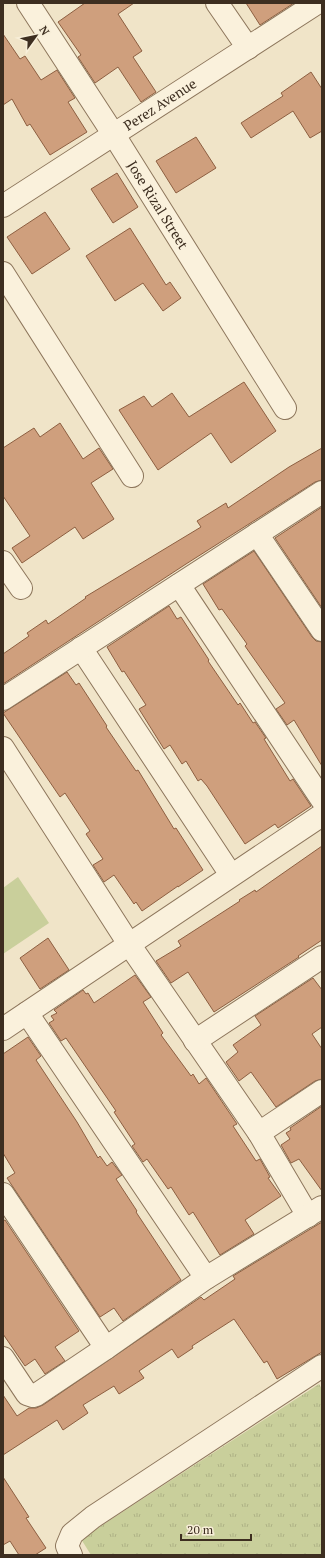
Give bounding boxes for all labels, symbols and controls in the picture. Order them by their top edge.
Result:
north arrow [16,16,56,56]
text: N [36,23,53,38]
street label: Perez Avenue [120,74,200,135]
street label: Jose Rizal Street [123,157,194,253]
scale bar [181,1516,251,1542]
text: 20 m [187,1522,214,1537]

